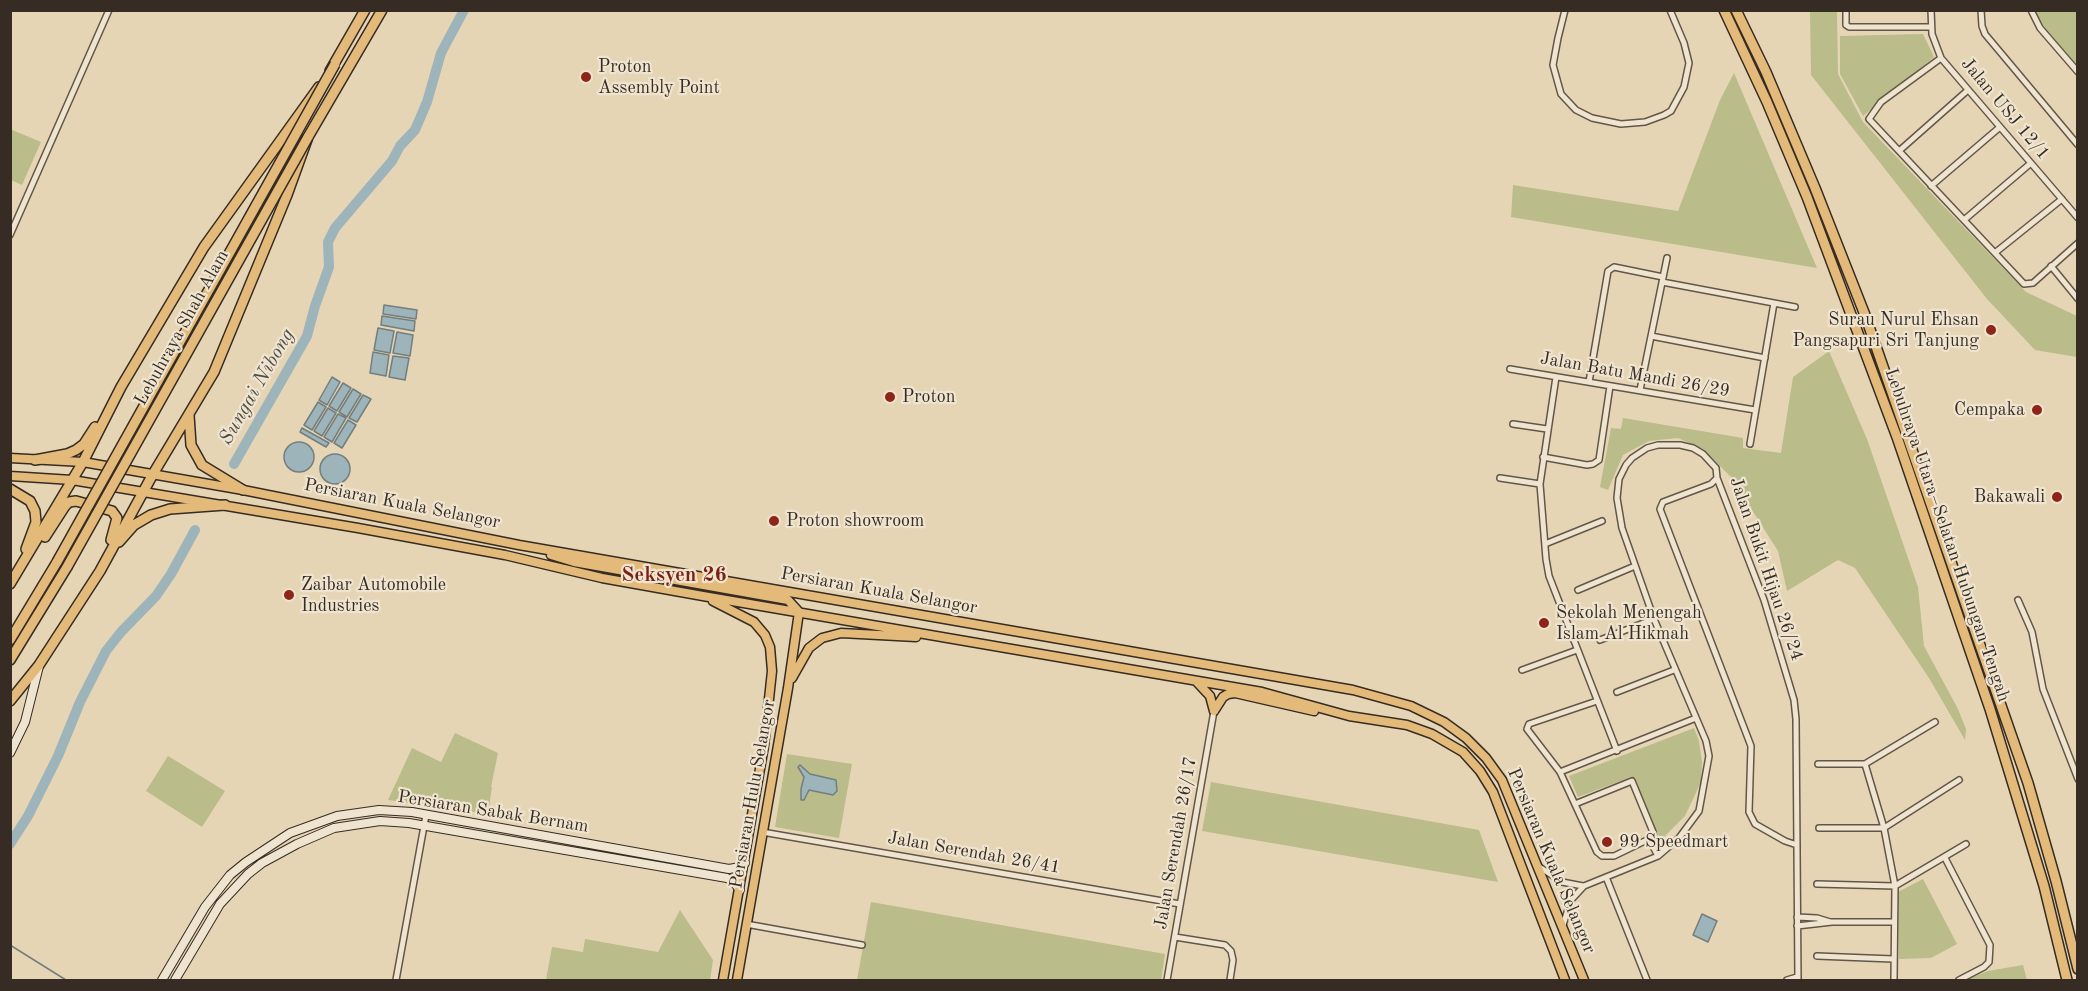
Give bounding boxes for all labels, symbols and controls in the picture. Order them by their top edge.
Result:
street label: Jalan USJ 12/1 [1956,54,2054,164]
place label: Proton Assembly Point [598,56,720,98]
marker: Proton Assembly Point [579,70,593,84]
street label: Lebuhraya Shah Alam [130,247,234,409]
place label: Surau Nurul Ehsan Pangsapuri Sri Tanjung [1793,309,1979,352]
marker: Surau Nurul Ehsan Pangsapuri Sri Tanjung [1984,323,1998,337]
water label: Sungai Nibong [214,325,300,449]
street label: Jalan Batu Mandi 26/29 [1538,348,1732,402]
street label: Lebuhraya Utara–Selatan Hubungan Tengah [1880,365,2014,705]
place label: Proton [902,386,955,408]
marker: Proton [883,390,897,404]
place label: Cempaka [1954,399,2025,421]
marker: Cempaka [2030,403,2044,417]
street label: Persiaran Kuala Selangor [302,474,502,534]
street label: Jalan Bukit Hijau 26/24 [1724,474,1808,664]
place label: Bakawali [1974,486,2045,508]
marker: Bakawali [2050,490,2064,504]
place label: Proton showroom [786,510,924,532]
marker: Proton showroom [767,514,781,528]
district label: Seksyen 26 [621,562,727,588]
street label: Persiaran Kuala Selangor [779,563,979,619]
place label: Zaibar Automobile Industries [301,574,446,616]
marker: Zaibar Automobile Industries [282,588,296,602]
place label: Sekolah Menengah Islam Al Hikmah [1556,602,1702,644]
marker: Sekolah Menengah Islam Al Hikmah [1537,616,1551,630]
street label: Persiaran Hulu Selangor [726,698,780,890]
street label: Jalan Serendah 26/17 [1150,755,1202,931]
street label: Persiaran Kuala Selangor [1502,765,1600,957]
street label: Persiaran Sabak Bernam [396,786,590,838]
street label: Jalan Serendah 26/41 [886,827,1062,879]
place label: 99 Speedmart [1619,831,1728,853]
marker: 99 Speedmart [1600,835,1614,849]

